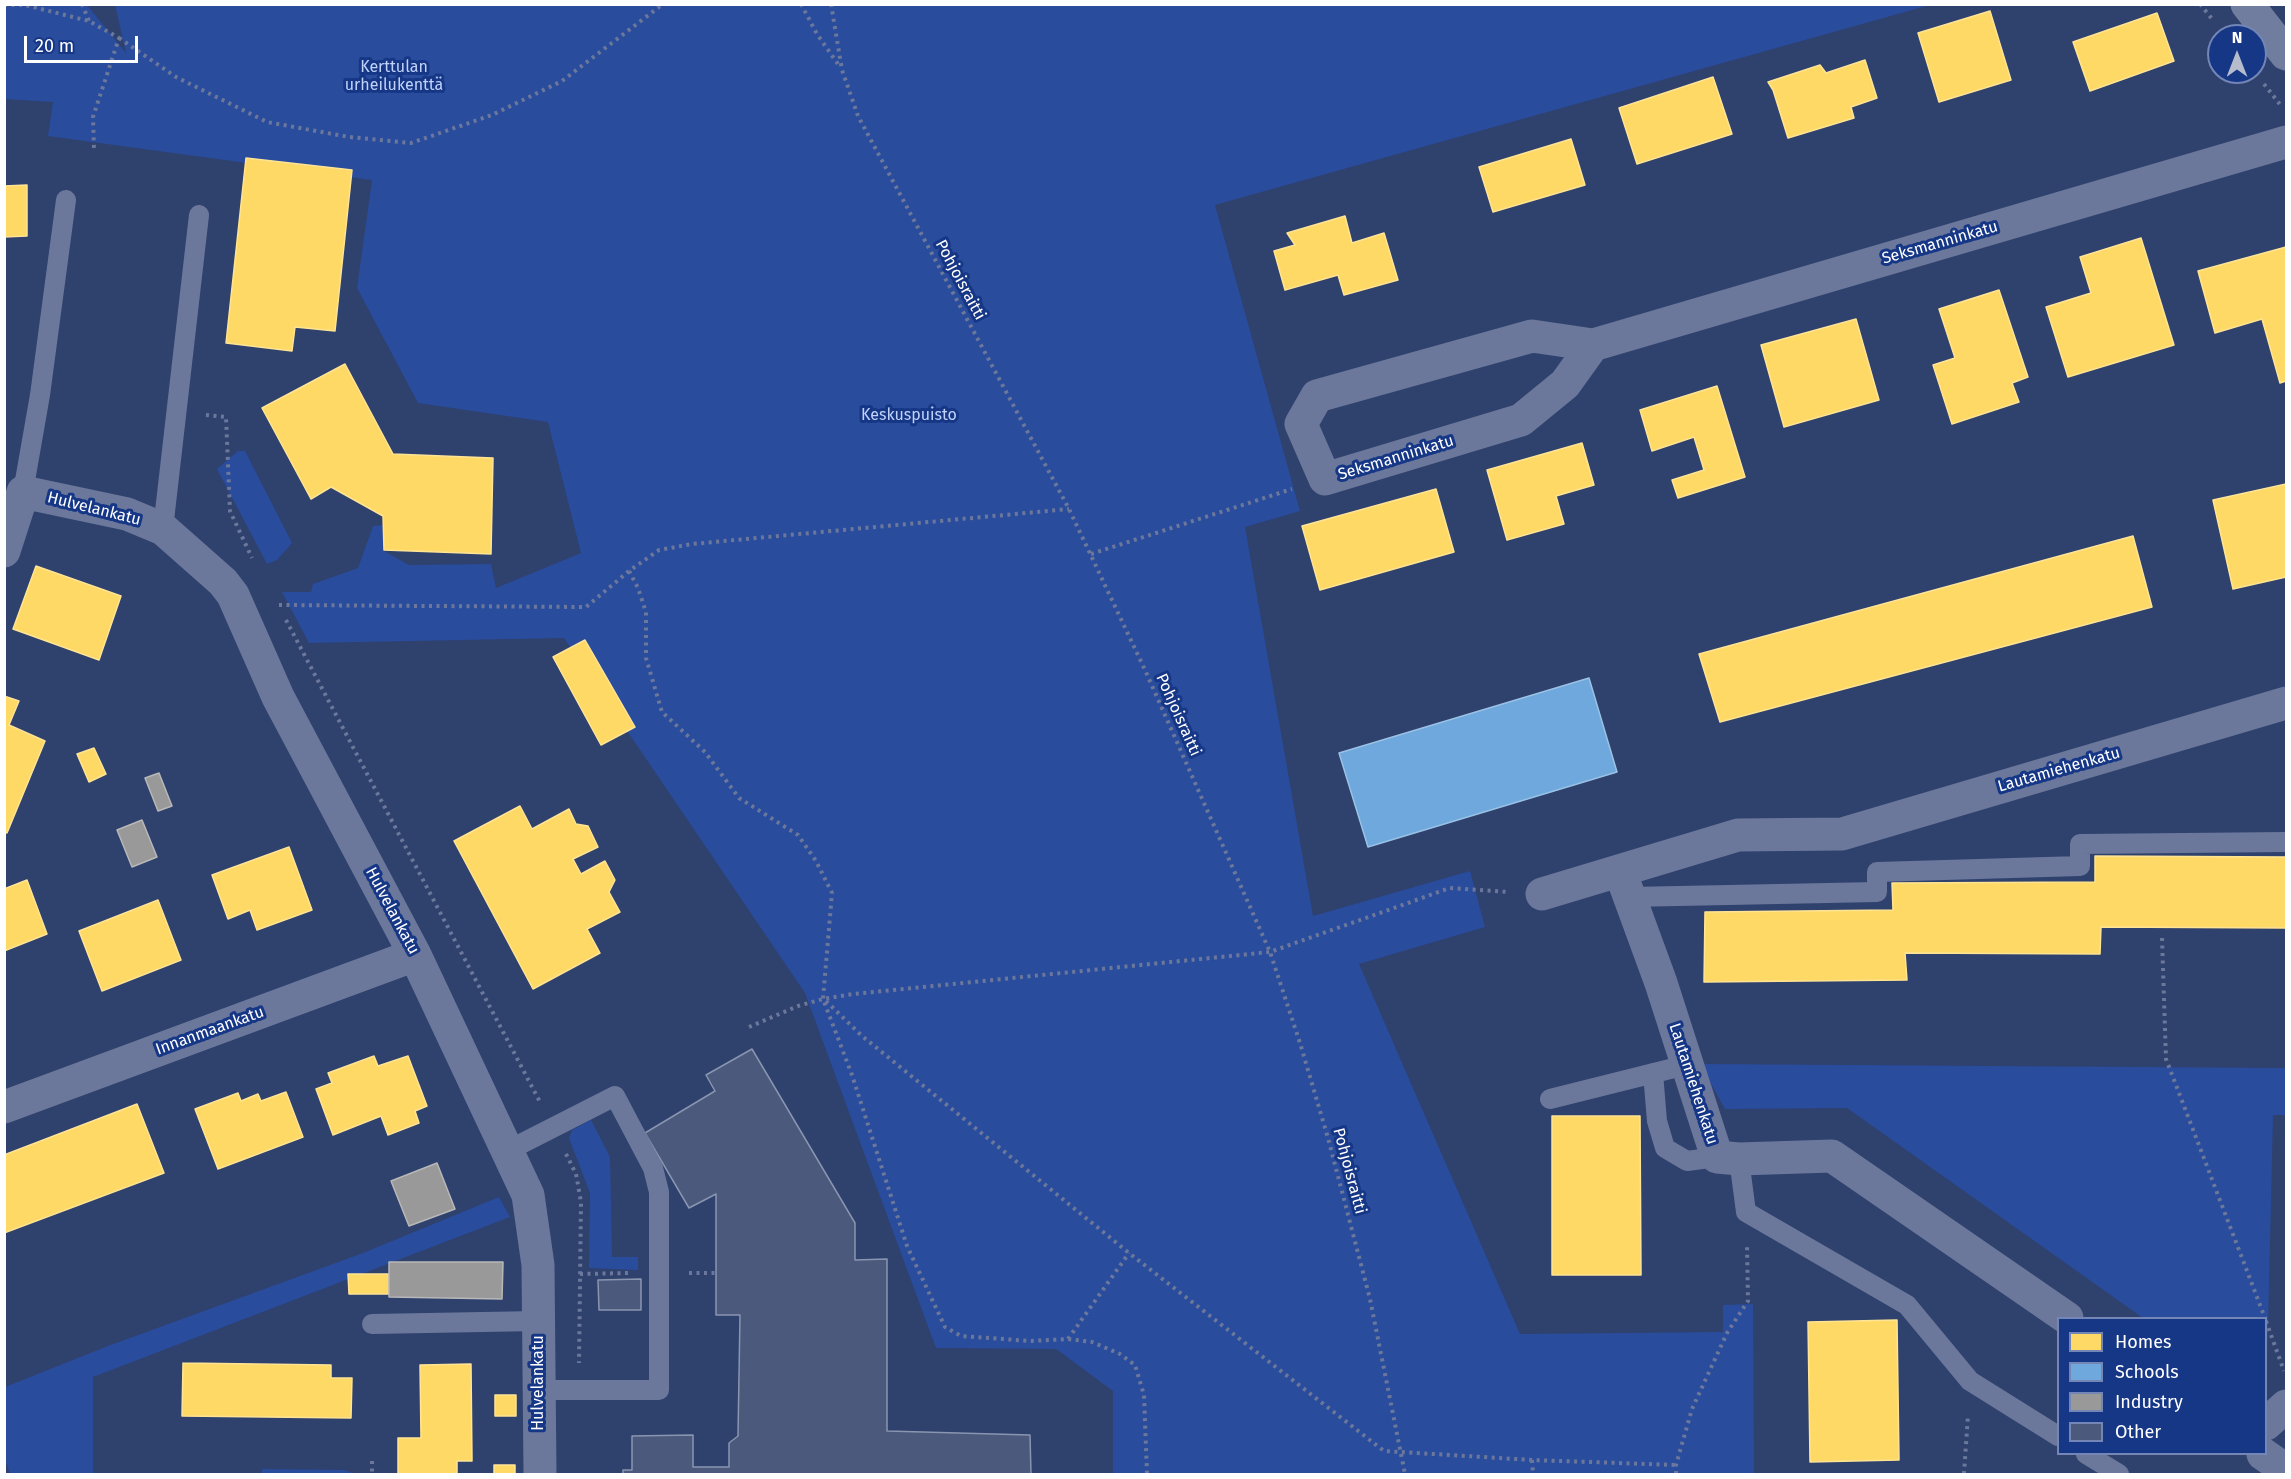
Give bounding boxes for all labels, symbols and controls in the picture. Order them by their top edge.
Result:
scale bar [27,24,141,62]
north arrow [2207,24,2267,84]
text: N [2232,28,2242,47]
text: 20 m [35,35,74,57]
park label: Kerttulan urheilukenttä [345,58,443,96]
street label: Seksmanninkatu [1880,217,2000,269]
street label: Pohjoisraitti [931,237,989,323]
park label: Keskuspuisto [861,406,957,426]
street label: Seksmanninkatu [1336,431,1456,485]
street label: Hulvelankatu [45,488,143,530]
street label: Pohjoisraitti [1151,671,1205,759]
street label: Lautamiehenkatu [1996,743,2122,797]
street label: Hulvelankatu [361,864,423,958]
street label: Innanmaankatu [153,1003,267,1059]
street label: Lautamiehenkatu [1664,1021,1722,1147]
street label: Pohjoisraitti [1328,1126,1370,1216]
legend [2057,1317,2267,1455]
text: Homes [2115,1331,2171,1353]
street label: Hulvelankatu [529,1335,549,1431]
text: Schools [2115,1361,2179,1383]
text: Industry [2115,1391,2183,1413]
text: Other [2115,1421,2161,1443]

